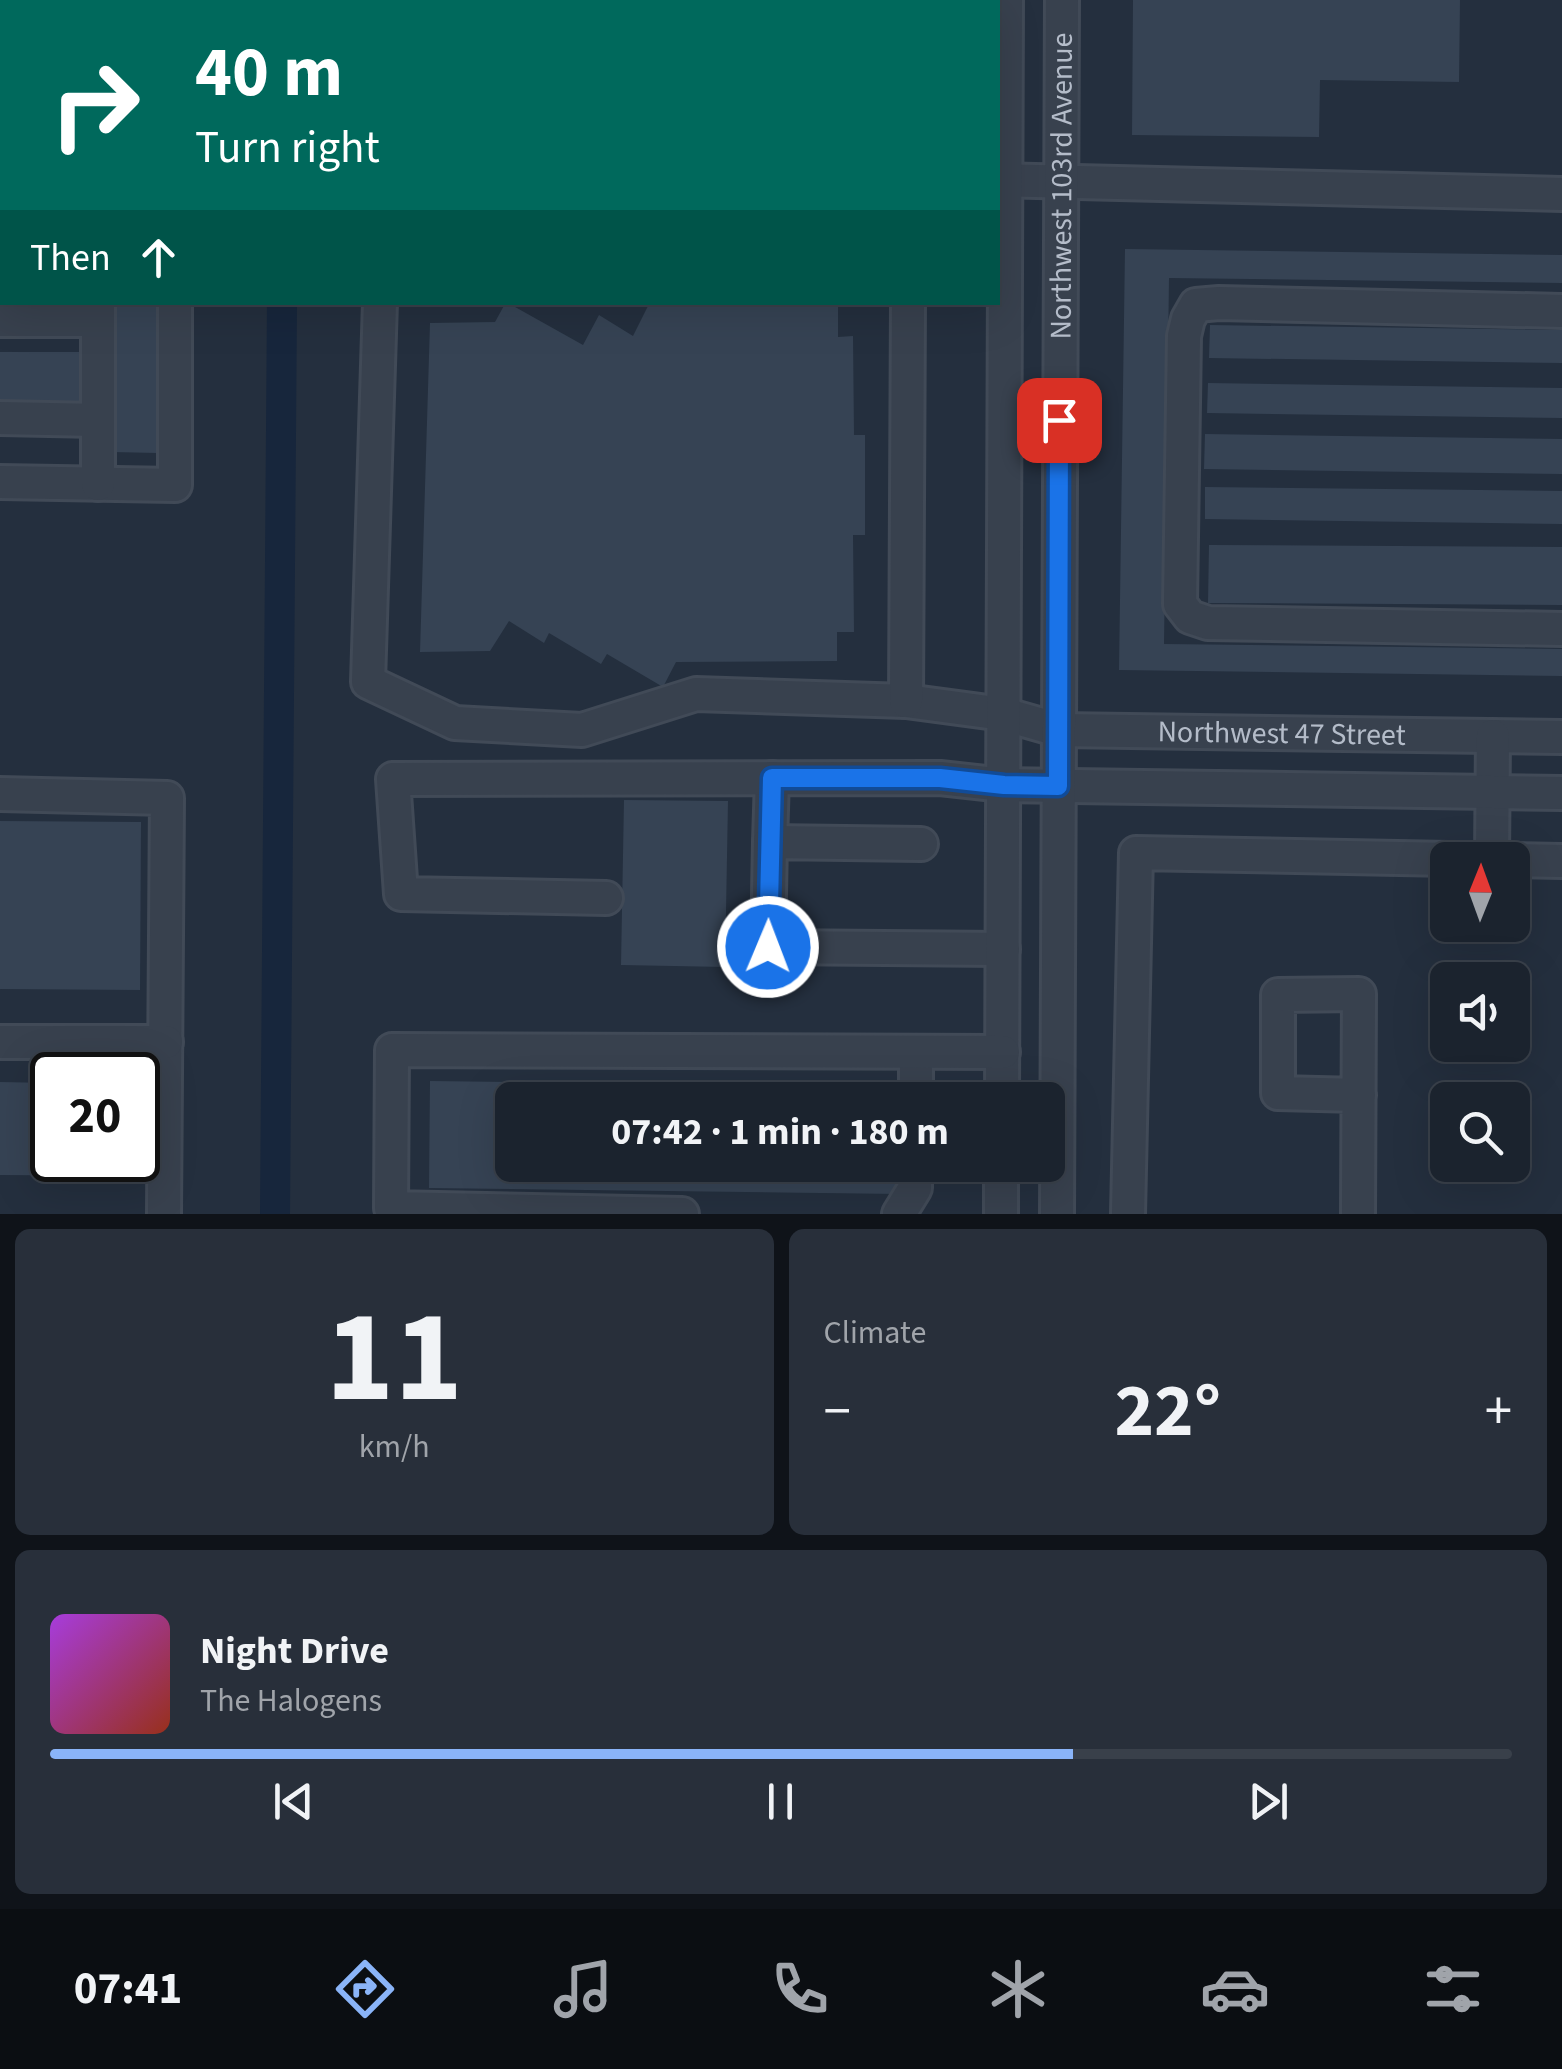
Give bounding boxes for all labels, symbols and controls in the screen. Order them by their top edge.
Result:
text: 40 m [195,23,343,123]
street label: Northwest 103rd Avenue [1040,32,1084,340]
icon: right [30,40,160,170]
text: Turn right [195,116,380,180]
icon: ahead [131,230,186,285]
text: Then [30,231,111,285]
pin [1017,378,1102,463]
icon: arrive [1032,393,1087,448]
street label: Northwest 47 Street [1157,710,1406,757]
north arrow [1430,842,1530,942]
map controls [1430,842,1530,1182]
position arrow [716,895,820,999]
button: sound [1430,962,1530,1062]
speed limit sign: 20 [30,1052,160,1182]
button: search [1430,1082,1530,1182]
text: 07:42 · 1 min · 180 m [611,1105,949,1159]
text: 11 [326,1266,463,1451]
text: Climate [824,1310,926,1356]
text: 22° [1114,1358,1221,1465]
text: − [824,1373,851,1451]
text: + [1485,1373,1512,1451]
text: km/h [359,1424,430,1470]
text: Night Drive [200,1624,389,1678]
text: The Halogens [200,1678,382,1724]
icon: previous [266,1774,321,1829]
icon: pause [753,1774,808,1829]
icon: next [1241,1774,1296,1829]
icon: directions [330,1954,400,2024]
icon: music [548,1954,618,2024]
icon: phone [765,1954,835,2024]
icon: climate [983,1954,1053,2024]
icon: car [1200,1954,1270,2024]
icon: filters [1418,1954,1488,2024]
text: 07:41 [74,1957,182,2021]

